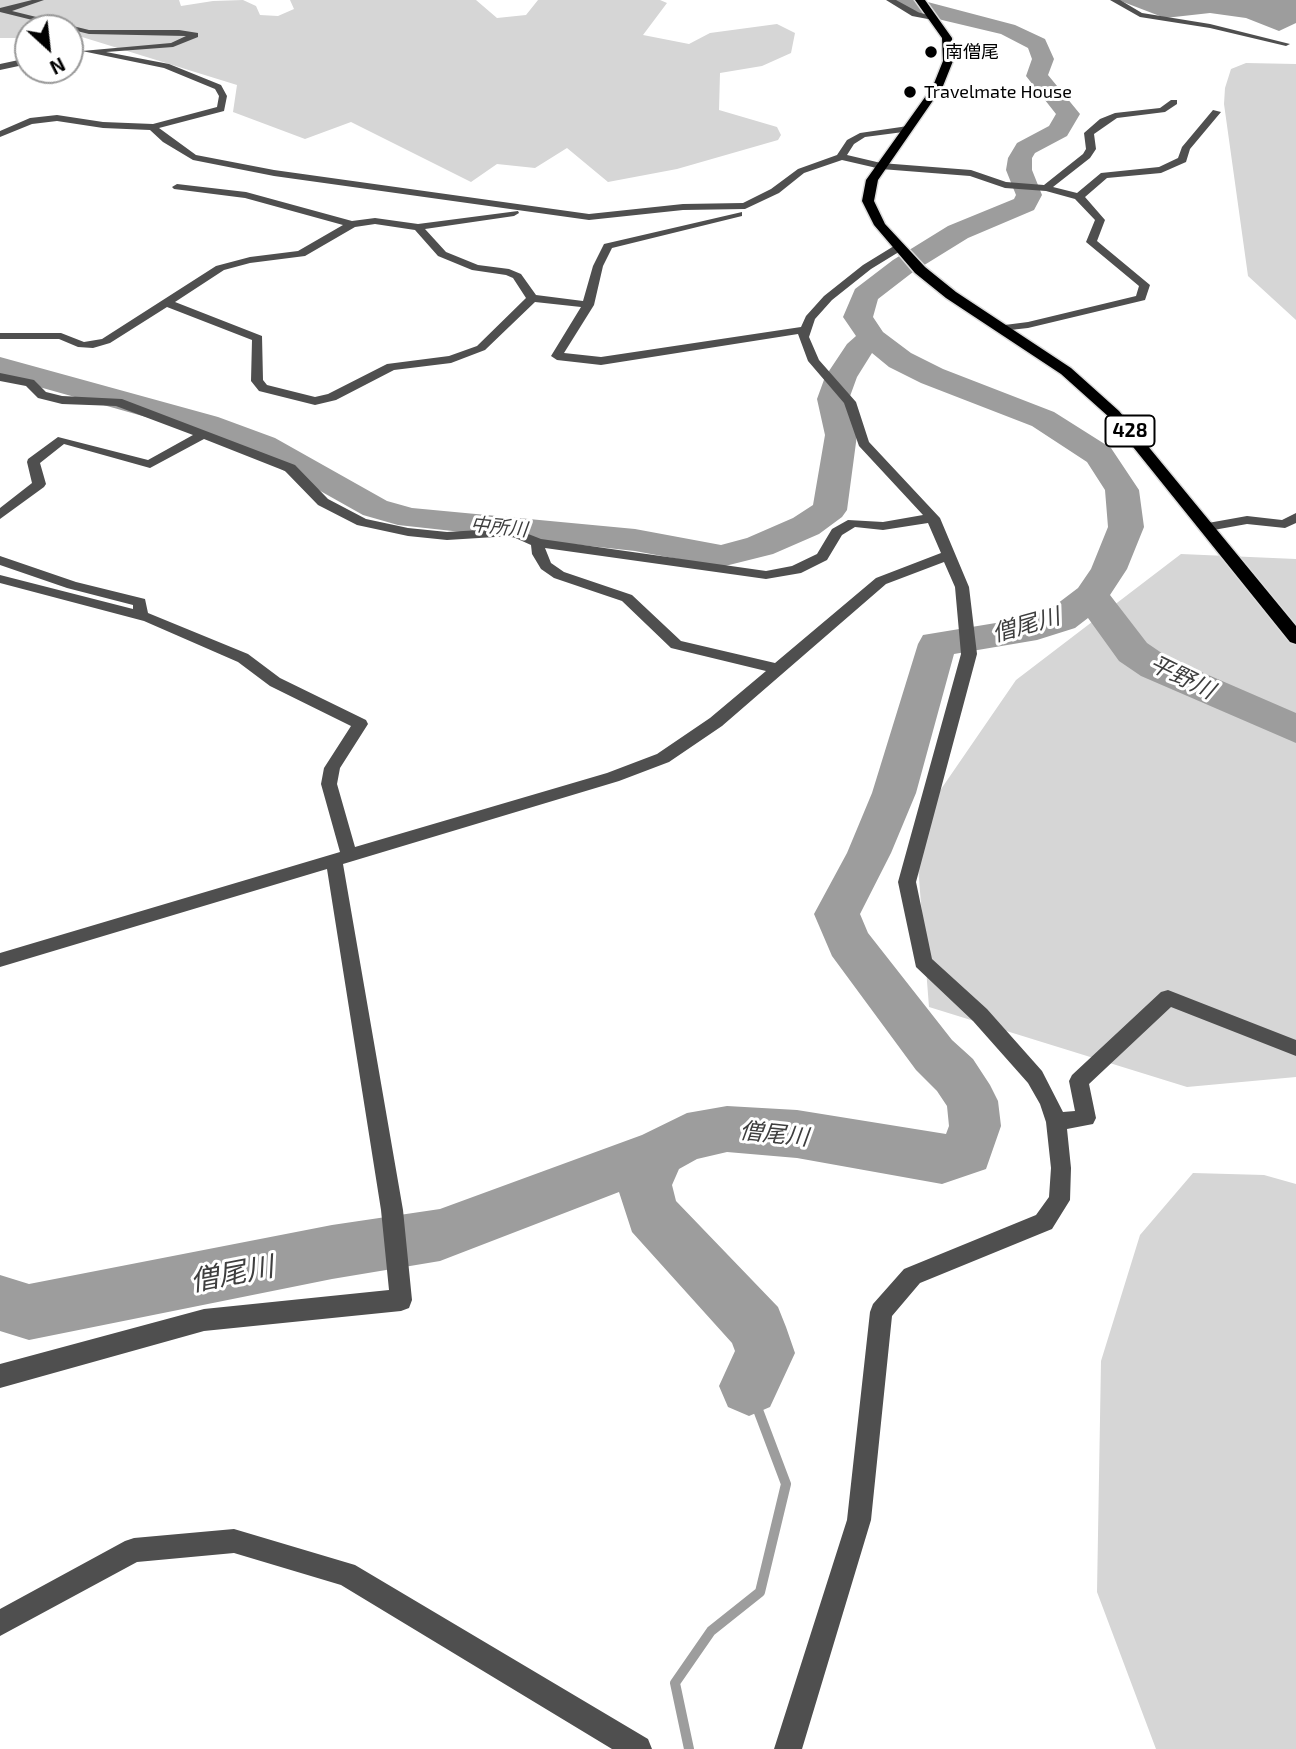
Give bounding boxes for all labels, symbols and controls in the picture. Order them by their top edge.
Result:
north arrow [14,14,84,84]
place label: 南僧尾 [945,41,999,63]
marker: 南僧尾 [923,44,939,60]
text: N [47,53,69,80]
place label: Travelmate House [924,81,1072,103]
marker: Travelmate House [902,84,918,100]
road number: 428 [1106,416,1154,446]
water label: 中所川 [469,513,529,541]
water label: 僧尾川 [989,602,1063,648]
water label: 平野川 [1145,649,1219,705]
water label: 僧尾川 [738,1117,810,1151]
water label: 僧尾川 [188,1249,276,1299]

